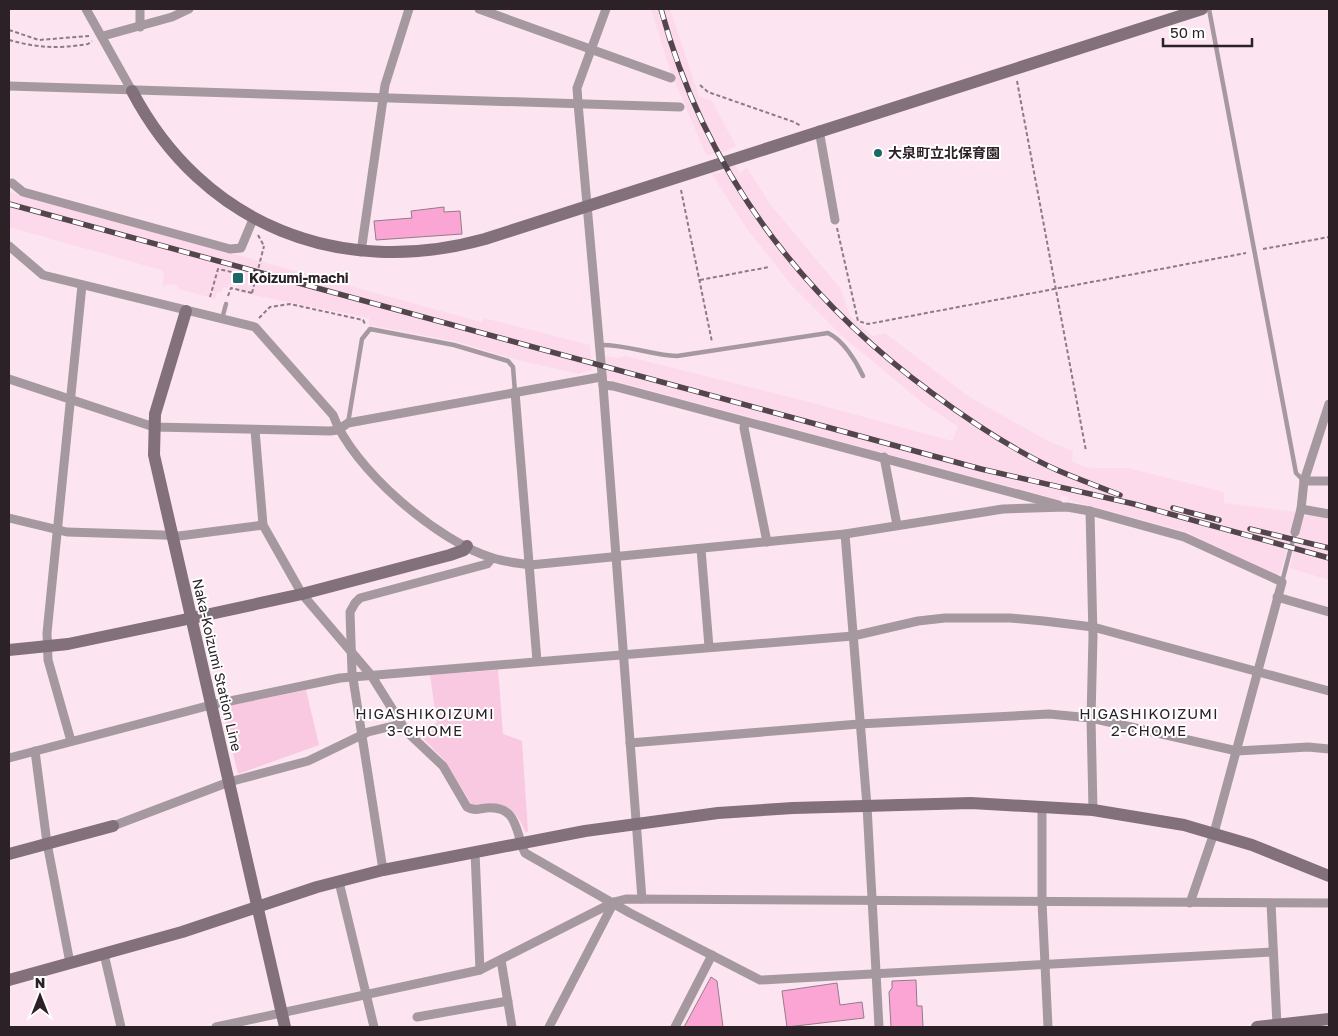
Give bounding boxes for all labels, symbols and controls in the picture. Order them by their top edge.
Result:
scale bar [1163,15,1252,47]
text: 50 m [1170,23,1205,41]
place label: 大泉町立北保育園 [888,144,1000,161]
marker: 大泉町立北保育園 [872,147,884,159]
place label: Koizumi-machi [249,269,349,286]
marker: Koizumi-machi [231,271,245,285]
street label: Naka-Koizumi Station Line [189,577,246,753]
district label: HIGASHIKOIZUMI 3-CHOME [355,704,495,739]
district label: HIGASHIKOIZUMI 2-CHOME [1079,704,1219,739]
north arrow [15,971,65,1021]
text: N [35,974,45,991]

